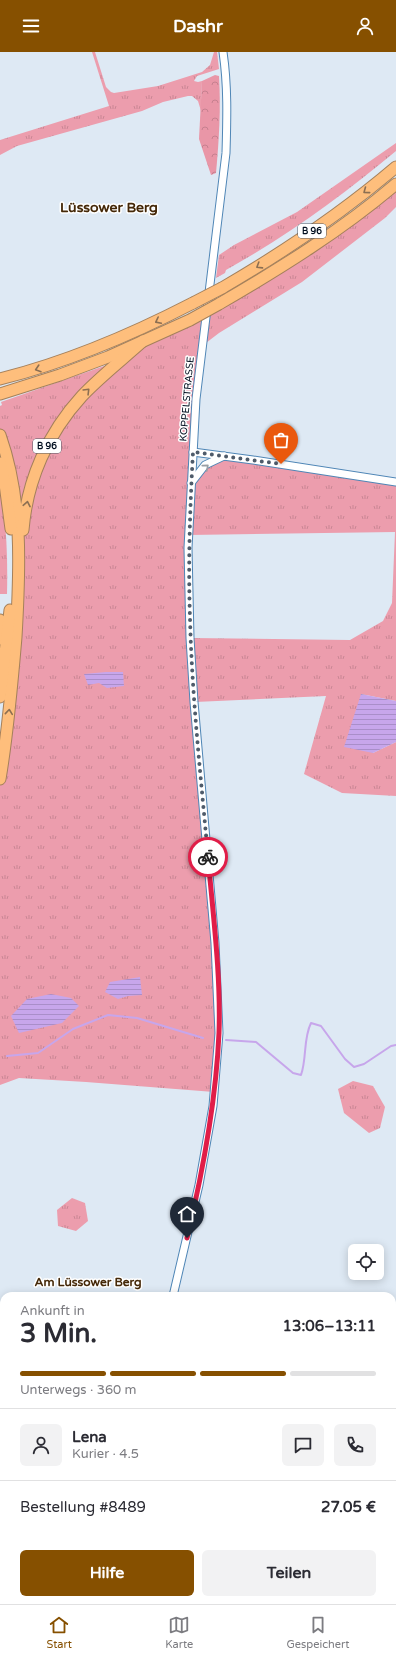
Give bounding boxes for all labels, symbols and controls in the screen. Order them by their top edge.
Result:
icon: menu [20,15,42,37]
text: Dashr [173,15,223,37]
icon: person [354,15,376,37]
one-way arrow [363,187,370,194]
district label: Lüssower Berg [60,199,158,216]
road number: B 96 [298,224,326,238]
one-way arrow [256,261,263,268]
one-way arrow [155,316,162,324]
street label: KOPPELSTRASSE [177,356,197,442]
one-way arrow [34,364,41,373]
one-way arrow [82,388,90,396]
pin [264,423,298,464]
icon: bag [270,429,292,451]
road number: B 96 [33,439,61,453]
one-way arrow [201,464,208,471]
one-way arrow [22,501,30,507]
one-way arrow [4,709,13,715]
courier [188,837,228,877]
icon: bike [197,846,219,868]
pin [170,1197,204,1238]
icon: home [176,1203,198,1225]
map controls [348,1244,384,1280]
button: locate [348,1244,384,1280]
district label: Am Lüssower Berg [35,1275,141,1290]
text: Ankunft in [20,1303,85,1319]
text: 13:06–13:11 [283,1317,376,1335]
text: 3 Min. [20,1318,97,1349]
text: Unterwegs · 360 m [20,1382,137,1398]
button: person [20,1424,62,1466]
button: chat [282,1424,324,1466]
button: phone [334,1424,376,1466]
text: Lena [72,1428,107,1446]
text: Kurier · 4.5 [72,1446,139,1462]
text: Bestellung #8489 [20,1498,146,1516]
text: 27.05 € [321,1498,376,1516]
button: Hilfe [20,1550,194,1596]
button: Teilen [202,1550,376,1596]
tab: Start [47,1614,72,1651]
tab: Karte [165,1614,193,1651]
tab: Gespeichert [286,1614,349,1651]

